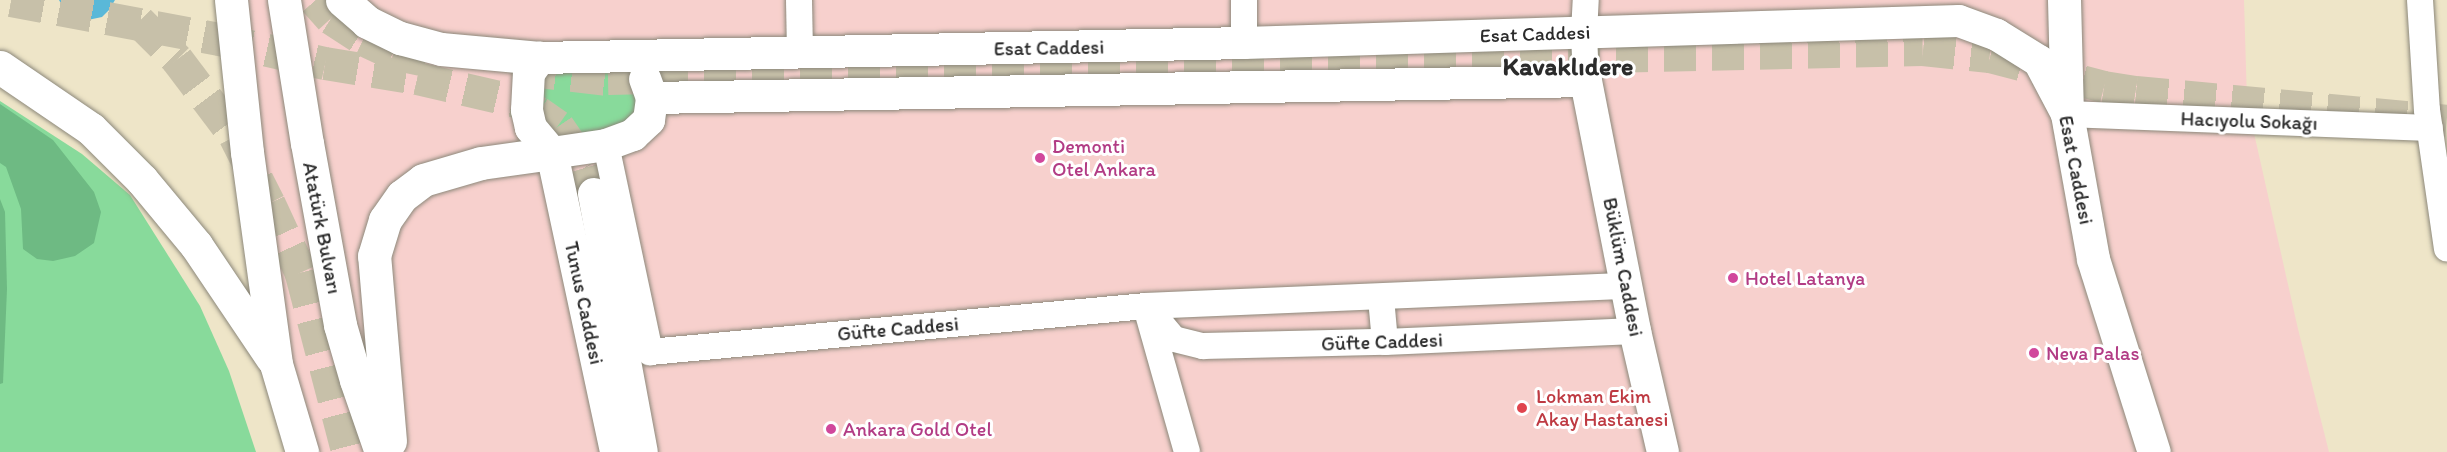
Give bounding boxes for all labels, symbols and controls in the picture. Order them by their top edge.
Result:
street label: Esat Caddesi [1479,20,1591,48]
street label: Esat Caddesi [993,35,1105,61]
district label: Kavaklıdere [1503,51,1633,83]
street label: Hacıyolu Sokağı [2180,107,2318,135]
street label: Esat Caddesi [2054,113,2098,227]
place label: Demonti Otel Ankara [1052,134,1156,181]
marker: Demonti Otel Ankara [1033,151,1047,165]
street label: Atatürk Bulvarı [297,160,347,296]
street label: Büklüm Caddesi [1598,196,1648,338]
street label: Tunus Caddesi [559,239,609,367]
place label: Hotel Latanya [1745,266,1864,290]
marker: Hotel Latanya [1726,271,1740,285]
street label: Güfte Caddesi [836,312,960,346]
street label: Güfte Caddesi [1321,328,1443,356]
place label: Neva Palas [2046,341,2138,365]
marker: Neva Palas [2027,346,2041,360]
place label: Lokman Ekim Akay Hastanesi [1536,384,1669,431]
marker: Lokman Ekim Akay Hastanesi [1513,399,1531,417]
place label: Ankara Gold Otel [843,417,992,441]
marker: Ankara Gold Otel [824,422,838,436]

